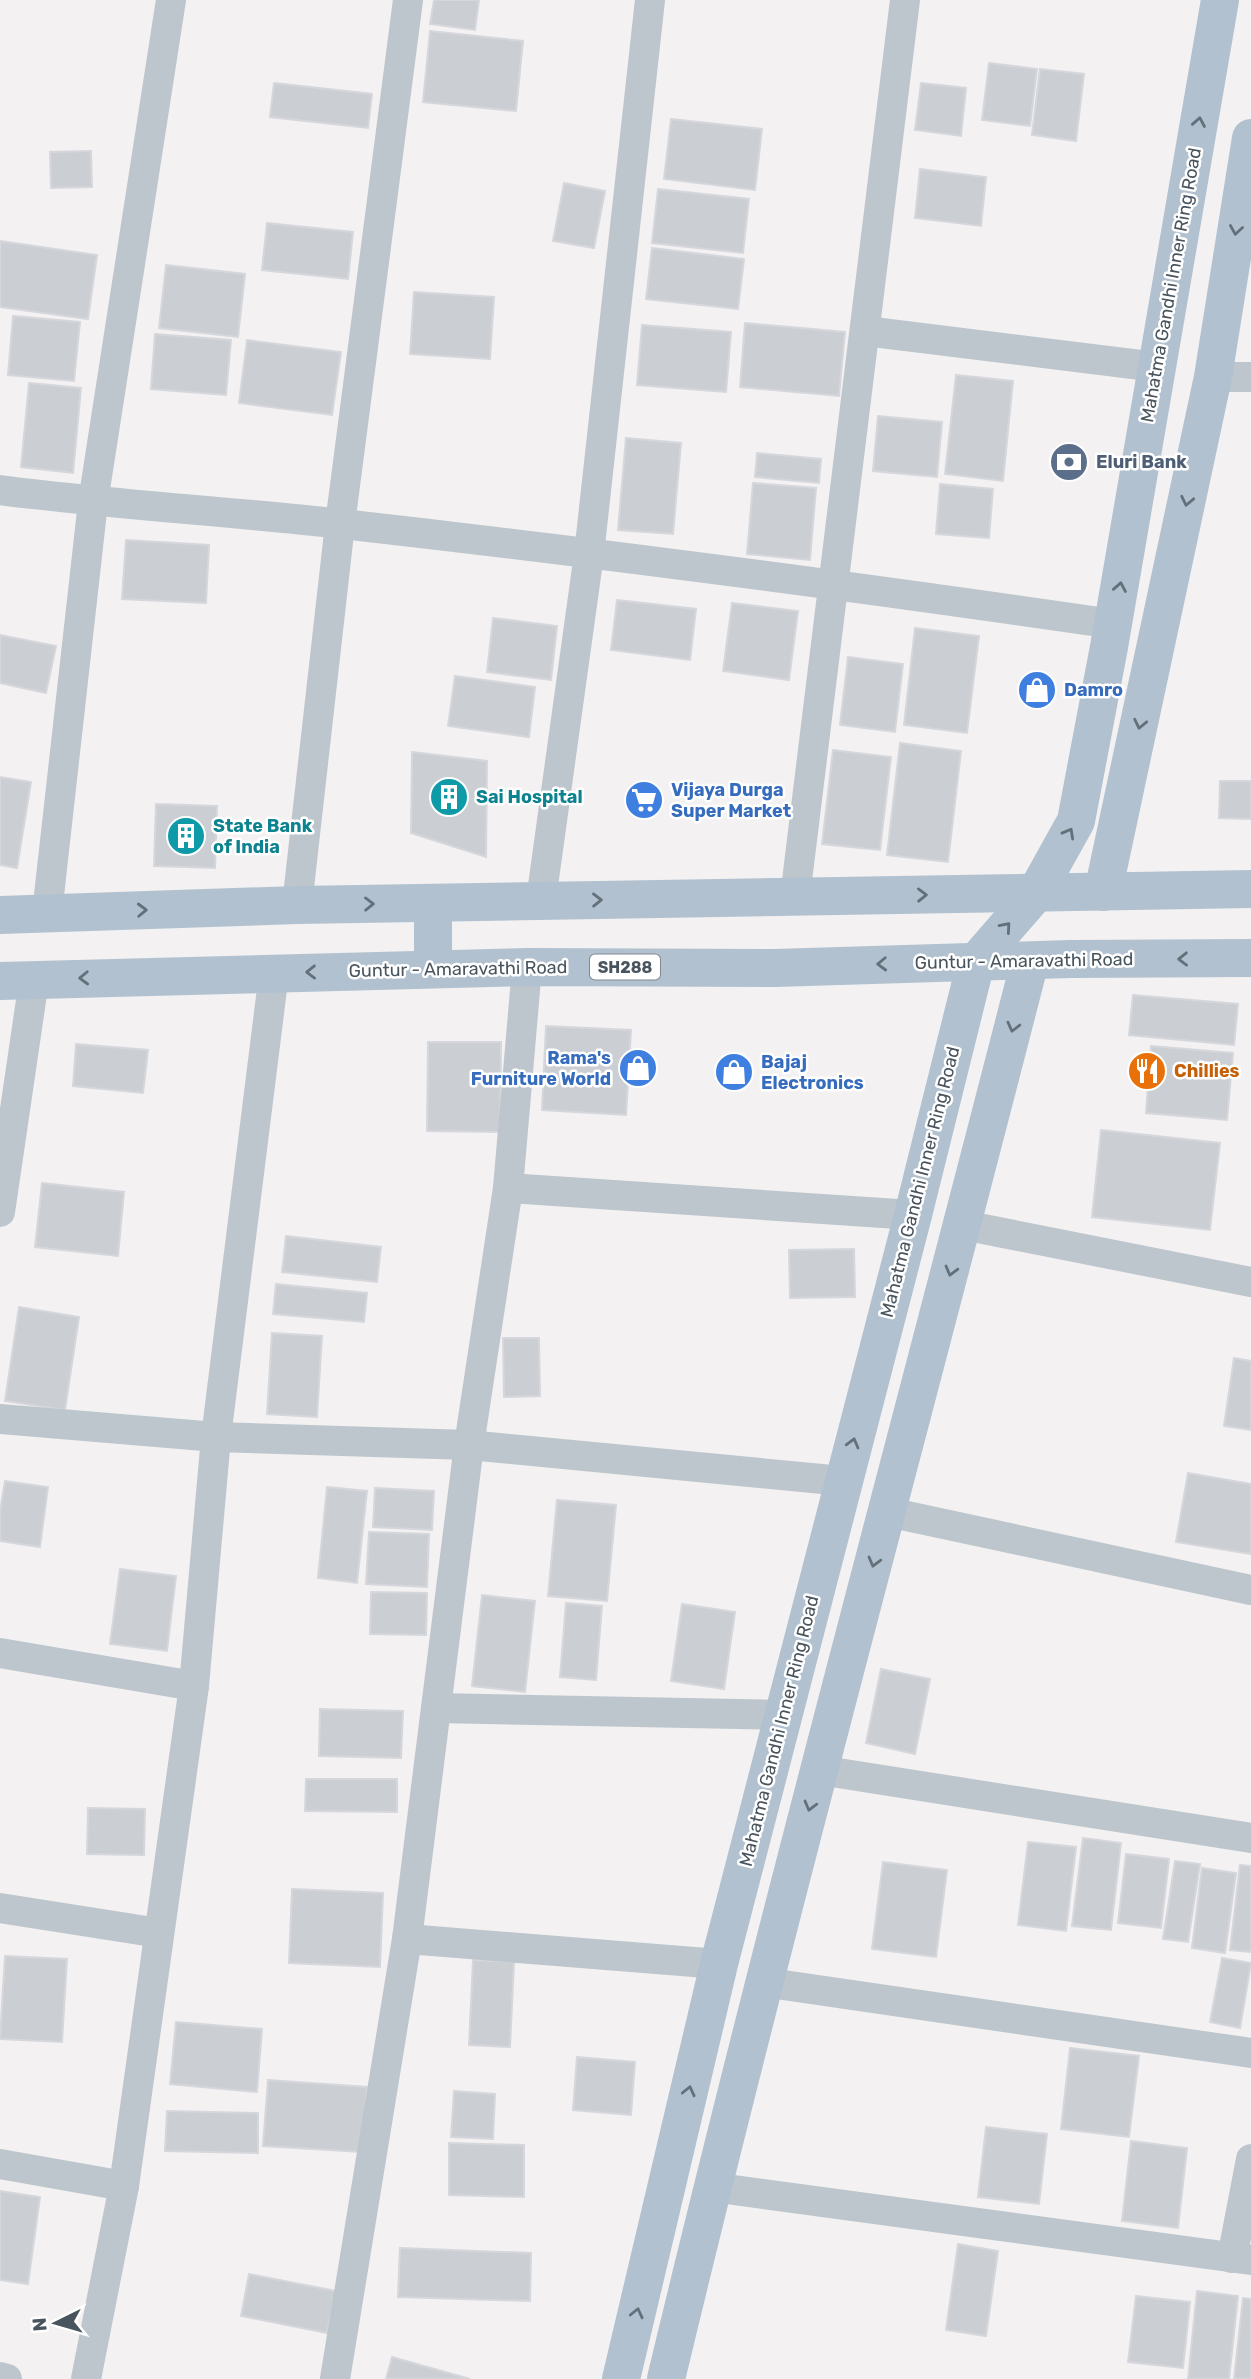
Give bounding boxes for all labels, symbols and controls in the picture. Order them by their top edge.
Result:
one-way arrow [1191,116,1206,128]
street label: Mahatma Gandhi Inner Ring Road [1136,146,1206,424]
one-way arrow [1229,224,1244,235]
bank icon: Eluri Bank [1048,441,1090,483]
place label: Eluri Bank [1096,451,1187,473]
one-way arrow [1180,495,1195,507]
one-way arrow [1112,581,1127,593]
shop icon: Damro [1016,669,1058,711]
place label: Damro [1064,679,1123,701]
one-way arrow [1134,718,1149,730]
building icon: Sai Hospital [428,776,470,818]
supermarket icon: Vijaya Durga Super Market [623,779,665,821]
place label: Vijaya Durga Super Market [671,779,791,822]
place label: Sai Hospital [476,786,583,808]
building icon: State Bank of India [165,815,207,857]
place label: State Bank of India [213,815,313,858]
one-way arrow [1060,828,1074,841]
one-way arrow [917,887,928,903]
one-way arrow [591,892,602,907]
one-way arrow [364,896,375,912]
one-way arrow [136,903,147,918]
one-way arrow [998,923,1010,936]
street label: Guntur - Amaravathi Road [915,948,1133,974]
one-way arrow [1177,951,1188,967]
road number: SH288 [590,954,660,979]
street label: Guntur - Amaravathi Road [349,956,567,982]
one-way arrow [876,957,887,972]
one-way arrow [306,964,316,980]
one-way arrow [78,971,89,986]
one-way arrow [1007,1021,1021,1033]
street label: Mahatma Gandhi Inner Ring Road [876,1044,964,1320]
place label: Rama's Furniture World [471,1047,611,1090]
shop icon: Rama's Furniture World [617,1047,659,1089]
restaurant icon: Chillies [1126,1050,1168,1092]
shop icon: Bajaj Electronics [713,1051,755,1093]
place label: Bajaj Electronics [761,1051,864,1094]
place label: Chillies [1174,1060,1240,1082]
one-way arrow [944,1265,959,1277]
one-way arrow [845,1437,859,1449]
one-way arrow [868,1556,883,1568]
street label: Mahatma Gandhi Inner Ring Road [735,1593,823,1869]
one-way arrow [804,1800,818,1812]
one-way arrow [681,2085,695,2097]
north arrow [21,2288,91,2358]
one-way arrow [629,2307,643,2319]
text: N [28,2317,52,2332]

